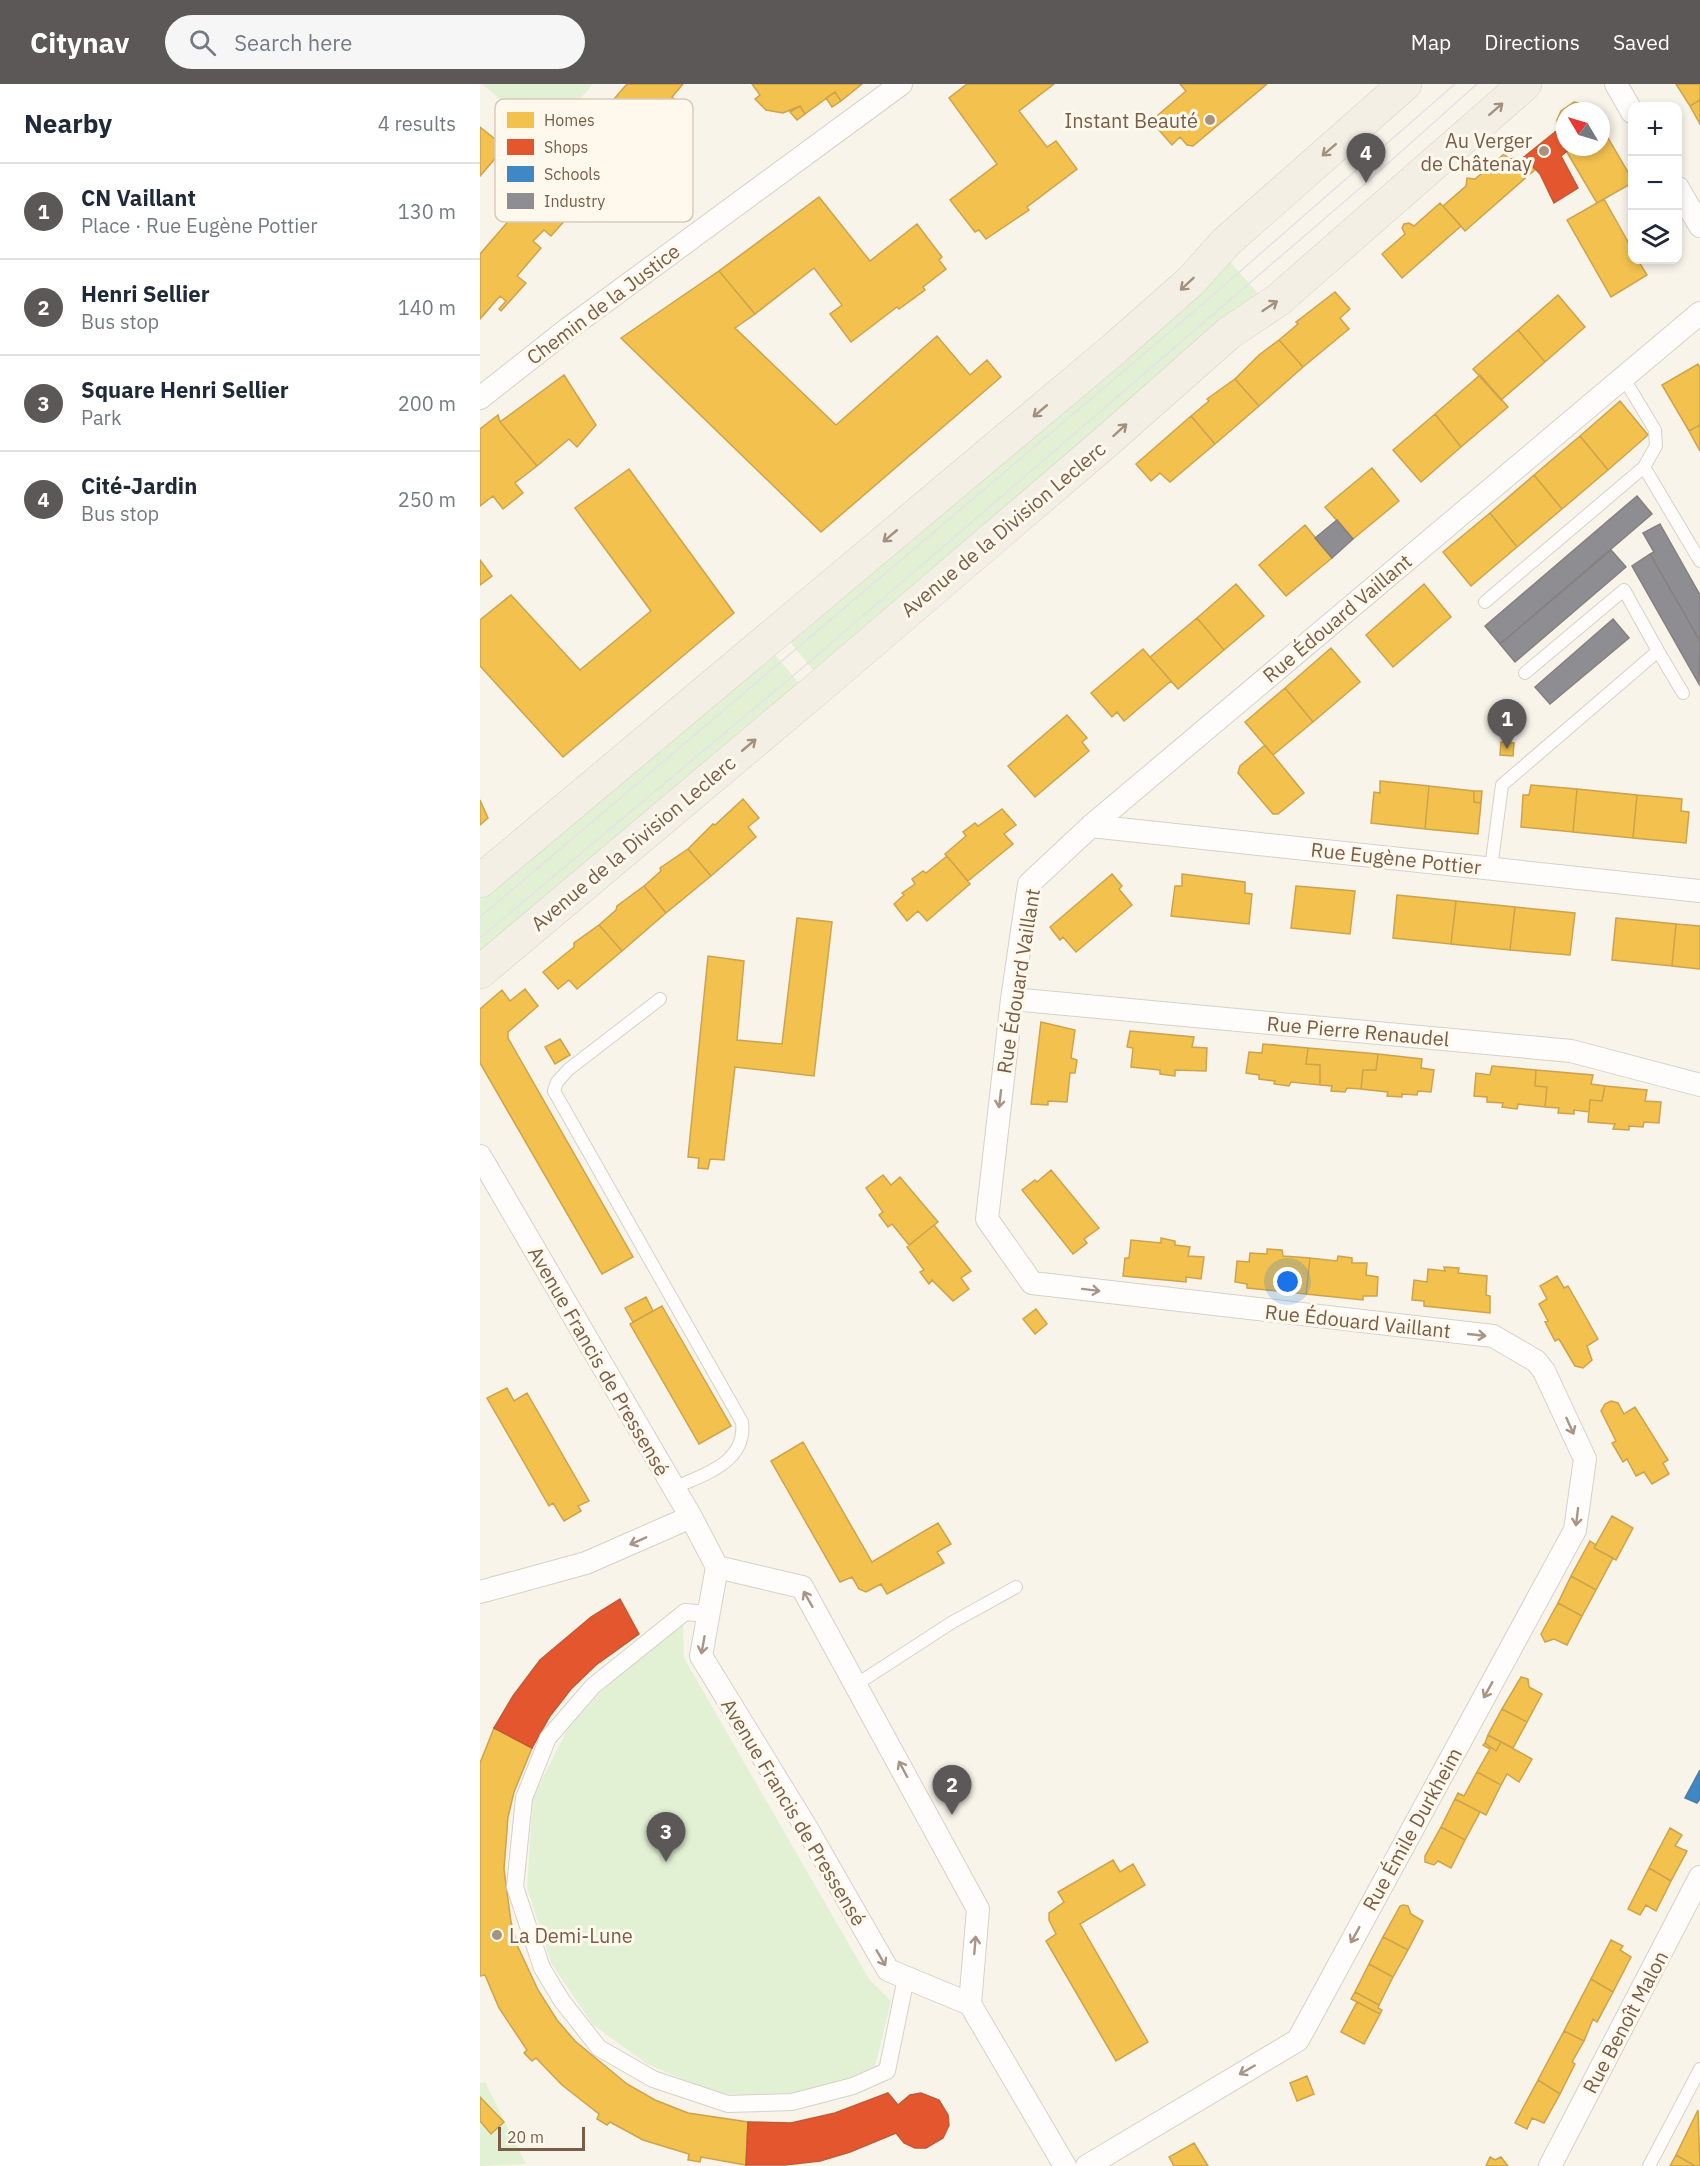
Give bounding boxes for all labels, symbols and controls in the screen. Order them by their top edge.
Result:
search box [165,15,585,69]
text: Citynav [30,24,129,61]
icon: search [186,26,219,59]
text: Search here [234,28,352,57]
text: Map [1411,28,1451,56]
text: Directions [1484,28,1580,56]
text: Saved [1613,28,1670,56]
legend [495,99,693,222]
one-way arrow [1488,102,1503,116]
north arrow [1556,102,1610,156]
map controls [1628,102,1682,264]
button: + [1628,102,1682,156]
text: Nearby [24,106,112,140]
place label: Instant Beauté [1064,107,1198,134]
text: 4 results [378,110,456,137]
text: Homes [544,110,595,130]
marker: Instant Beauté [1203,113,1217,127]
place label: Au Verger de Châtenay [1420,127,1532,177]
pin: 4 [1346,134,1386,183]
text: Shops [544,137,588,157]
one-way arrow [1322,143,1337,157]
marker: Au Verger de Châtenay [1537,144,1551,158]
button: − [1628,156,1682,210]
text: Schools [544,164,601,184]
text: CN Vaillant [81,183,196,212]
text: Industry [544,191,605,211]
text: 1 [38,198,50,225]
text: 130 m [398,198,456,225]
button: layers [1628,210,1682,264]
text: Place · Rue Eugène Pottier [81,212,318,239]
street label: Chemin de la Justice [521,237,685,371]
one-way arrow [1180,277,1195,291]
text: Henri Sellier [81,279,210,308]
text: 2 [38,294,50,321]
text: 140 m [398,294,456,321]
one-way arrow [1261,299,1278,312]
text: Bus stop [81,308,159,335]
text: Square Henri Sellier [81,375,289,404]
text: 3 [38,390,50,417]
text: 200 m [398,390,456,417]
text: Park [81,404,121,431]
one-way arrow [1033,404,1048,418]
one-way arrow [1112,423,1127,437]
street label: Avenue de la Division Leclerc [895,435,1111,623]
text: Cité-Jardin [81,471,197,500]
text: 4 [38,486,50,513]
text: 250 m [398,486,456,513]
text: Bus stop [81,500,159,527]
one-way arrow [882,530,898,543]
street label: Rue Édouard Vaillant [1257,548,1417,688]
pin: 1 [1488,700,1526,749]
one-way arrow [741,738,756,752]
street label: Avenue de la Division Leclerc [525,749,741,937]
street label: Rue Eugène Pottier [1309,836,1483,880]
street label: Rue Édouard Vaillant [990,887,1046,1075]
street label: Rue Pierre Renaudel [1266,1010,1450,1052]
one-way arrow [995,1089,1006,1109]
street label: Avenue Francis de Pressensé [522,1241,676,1481]
your location [1273,1267,1302,1296]
one-way arrow [1080,1285,1100,1296]
street label: Rue Édouard Vaillant [1264,1298,1452,1344]
one-way arrow [1467,1329,1487,1340]
one-way arrow [1565,1416,1576,1434]
one-way arrow [1571,1507,1582,1526]
one-way arrow [629,1536,647,1547]
one-way arrow [802,1591,814,1608]
one-way arrow [697,1635,708,1655]
one-way arrow [1482,1680,1493,1698]
street label: Avenue Francis de Pressensé [715,1693,873,1931]
street label: Rue Émile Durkheim [1356,1743,1468,1915]
one-way arrow [897,1761,909,1778]
pin: 2 [932,1766,972,1815]
pin: 3 [646,1812,686,1862]
place label: La Demi-Lune [509,1922,633,1949]
one-way arrow [1349,1925,1360,1943]
marker: La Demi-Lune [490,1928,504,1942]
one-way arrow [970,1936,981,1956]
street label: Rue Benoît Malon [1576,1946,1674,2098]
one-way arrow [875,1949,887,1966]
one-way arrow [1239,2064,1256,2076]
scale bar [498,2124,585,2152]
text: 20 m [507,2127,544,2147]

